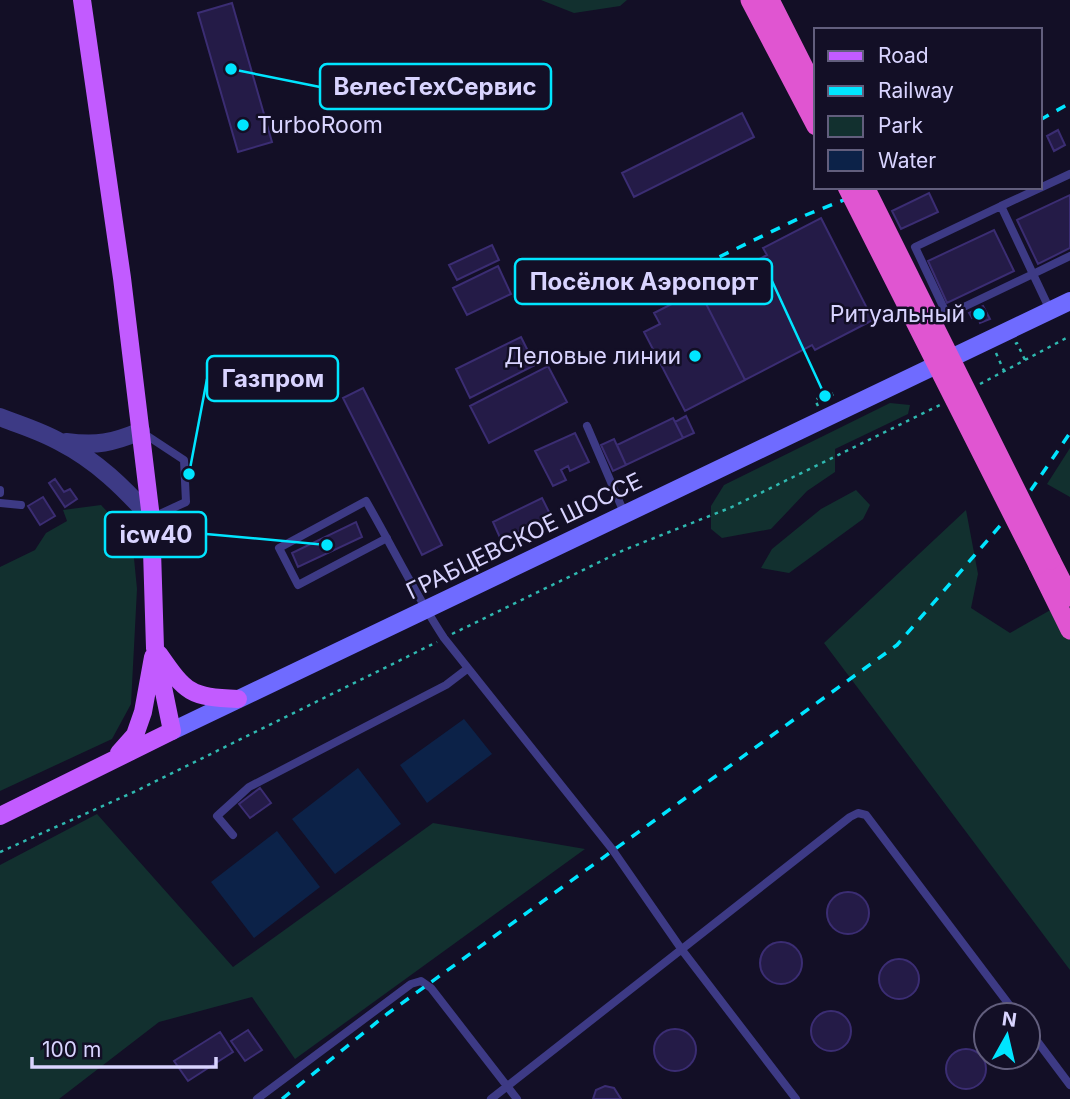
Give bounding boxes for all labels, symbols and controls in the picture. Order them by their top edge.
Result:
legend [814,28,1042,189]
text: Road [878,43,929,68]
callout: ВелесТехСервис [320,64,551,109]
text: ВелесТехСервис [333,72,537,101]
text: Railway [878,78,954,103]
place label: TurboRoom [257,111,383,139]
text: Park [878,113,923,138]
marker: TurboRoom [235,117,251,133]
text: Water [878,148,936,173]
callout: Посёлок Аэропорт [515,259,772,304]
text: Посёлок Аэропорт [530,267,758,296]
place label: Ритуальный [830,300,965,328]
marker: Ритуальный [971,306,987,322]
place label: Деловые линии [504,342,681,370]
marker: Деловые линии [687,348,703,364]
callout: Газпром [207,356,338,401]
text: Газпром [222,364,324,393]
street label: ГРАБЦЕВСКОЕ ШОССЕ [402,467,646,605]
callout: icw40 [105,512,206,557]
text: icw40 [119,520,193,549]
north arrow [972,1001,1042,1071]
text: N [1001,1007,1018,1032]
scale bar [32,1026,215,1070]
text: 100 m [42,1037,101,1062]

